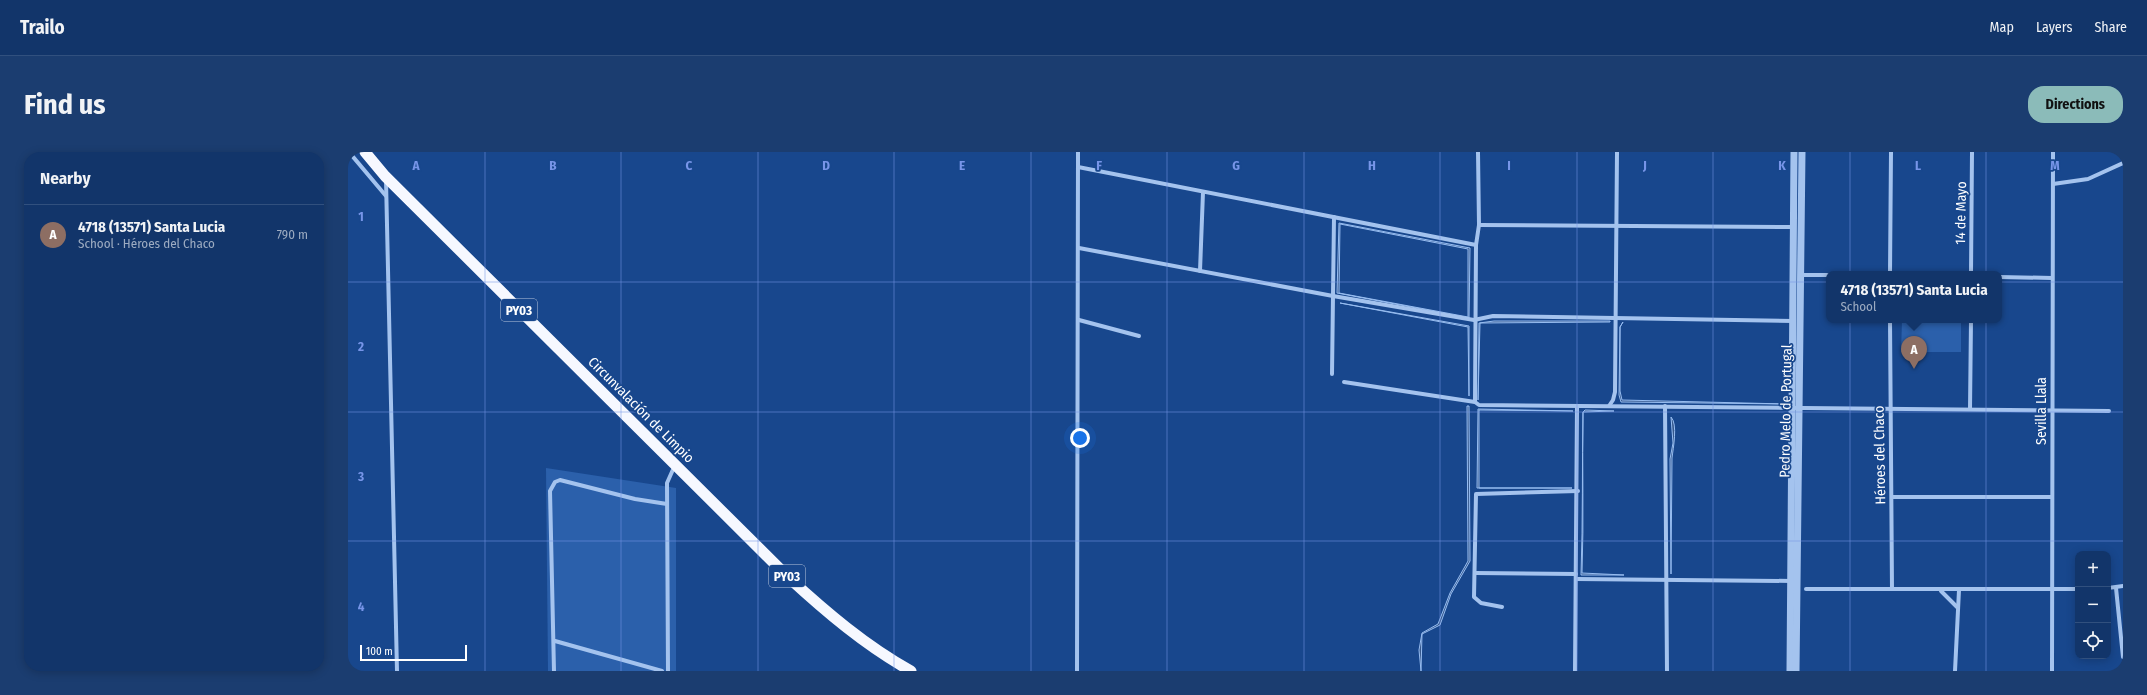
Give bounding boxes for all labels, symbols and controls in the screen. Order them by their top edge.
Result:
text: Trailo [20,16,65,39]
text: Map [1990,19,2014,36]
text: Layers [2036,19,2072,36]
text: Share [2094,19,2127,36]
button: Directions [2028,86,2123,123]
text: Find us [24,88,106,121]
text: A [411,158,420,173]
text: B [549,158,557,173]
text: C [686,158,693,173]
text: D [822,158,830,173]
text: E [959,158,965,173]
text: F [1096,158,1102,173]
text: G [1232,158,1240,173]
text: H [1368,158,1376,173]
text: I [1507,158,1511,173]
text: J [1642,158,1647,173]
text: K [1778,158,1786,173]
text: L [1915,158,1921,173]
text: M [2050,158,2060,173]
text: Nearby [40,168,91,189]
street label: 14 de Mayo [1952,181,1970,245]
text: 1 [358,209,364,224]
text: 4718 (13571) Santa Lucia [78,218,225,236]
text: A [49,227,57,242]
text: 790 m [277,227,308,242]
text: School · Héroes del Chaco [78,236,215,251]
popup [1826,271,2002,323]
text: 4718 (13571) Santa Lucia [1840,281,1988,299]
road number: PY03 [501,299,537,321]
text: School [1840,299,1876,314]
pin: A [1901,336,1927,369]
text: 2 [357,339,364,354]
street label: Pedro Melo de Portugal [1776,344,1796,478]
street label: Circunvalación de Limpio [584,353,698,467]
street label: Sevilla Llala [2033,377,2050,445]
street label: Héroes del Chaco [1871,405,1889,505]
your location [1070,428,1090,448]
text: 3 [357,469,364,484]
map controls [2075,551,2111,659]
button: + [2075,551,2111,587]
road number: PY03 [769,565,805,587]
button: − [2075,587,2111,623]
text: 4 [358,599,365,614]
button: locate [2075,623,2111,659]
scale bar [360,643,467,662]
text: 100 m [366,645,393,658]

